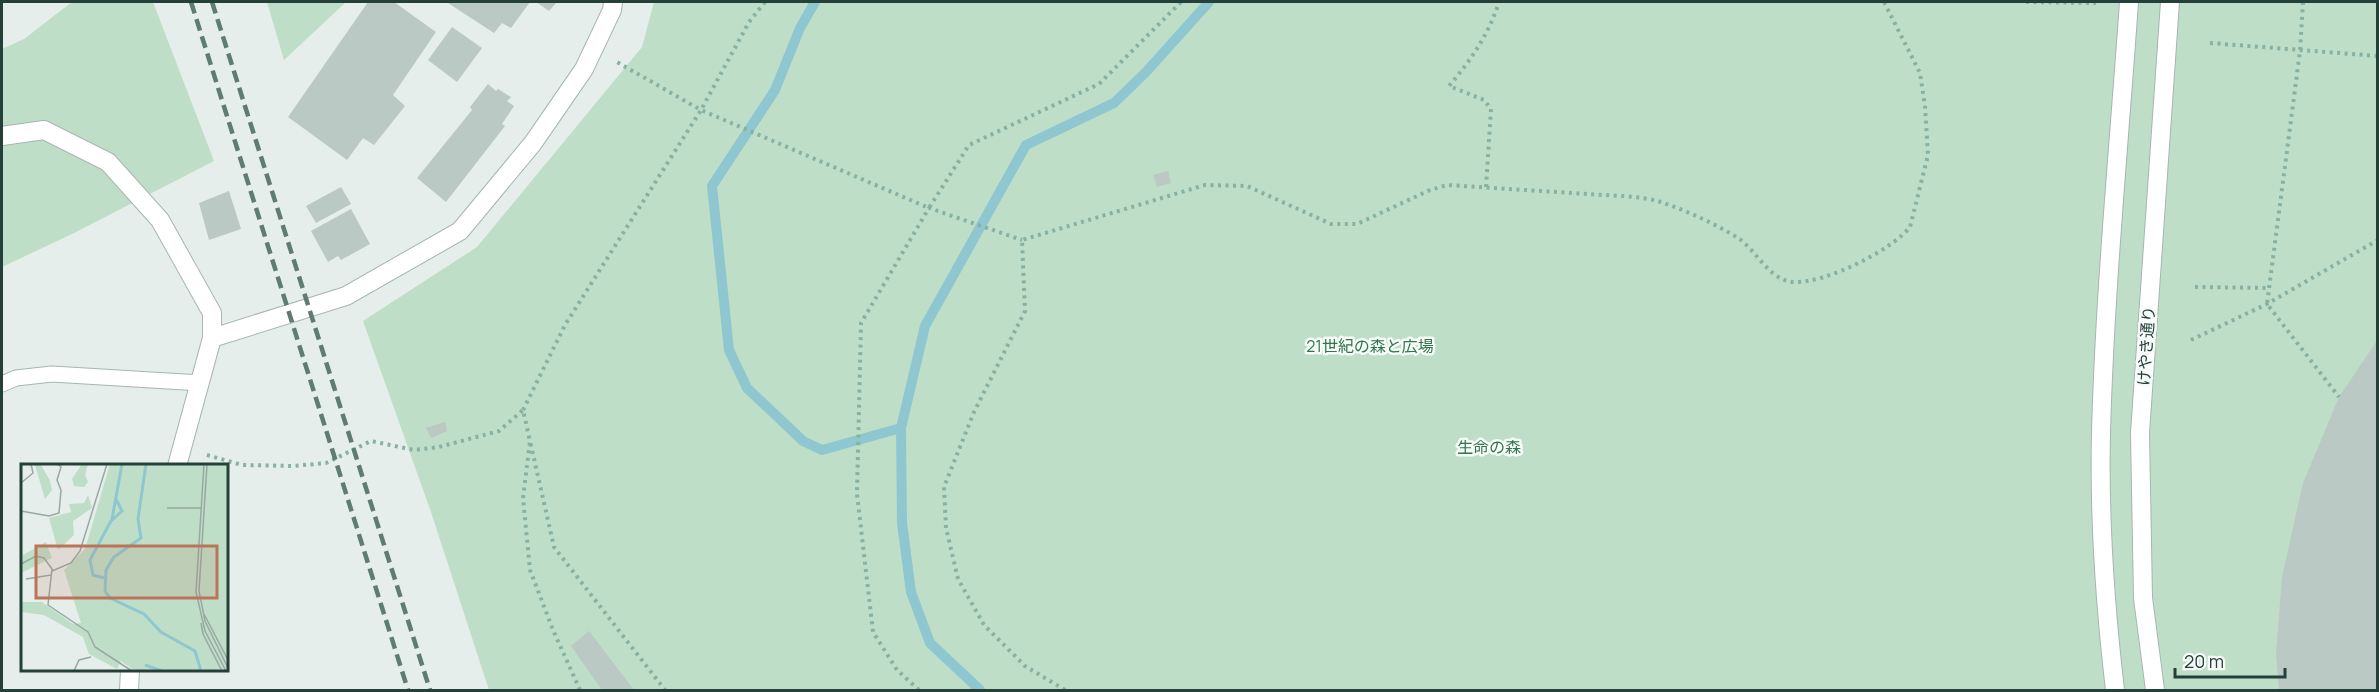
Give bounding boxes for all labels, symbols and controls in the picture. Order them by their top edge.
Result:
street label: けやき通り [2132,305,2160,387]
park label: 21世紀の森と広場 [1306,335,1434,357]
park label: 生命の森 [1457,436,1521,458]
inset map [21,464,228,671]
scale bar [2175,641,2284,679]
text: 20 m [2184,649,2224,673]

